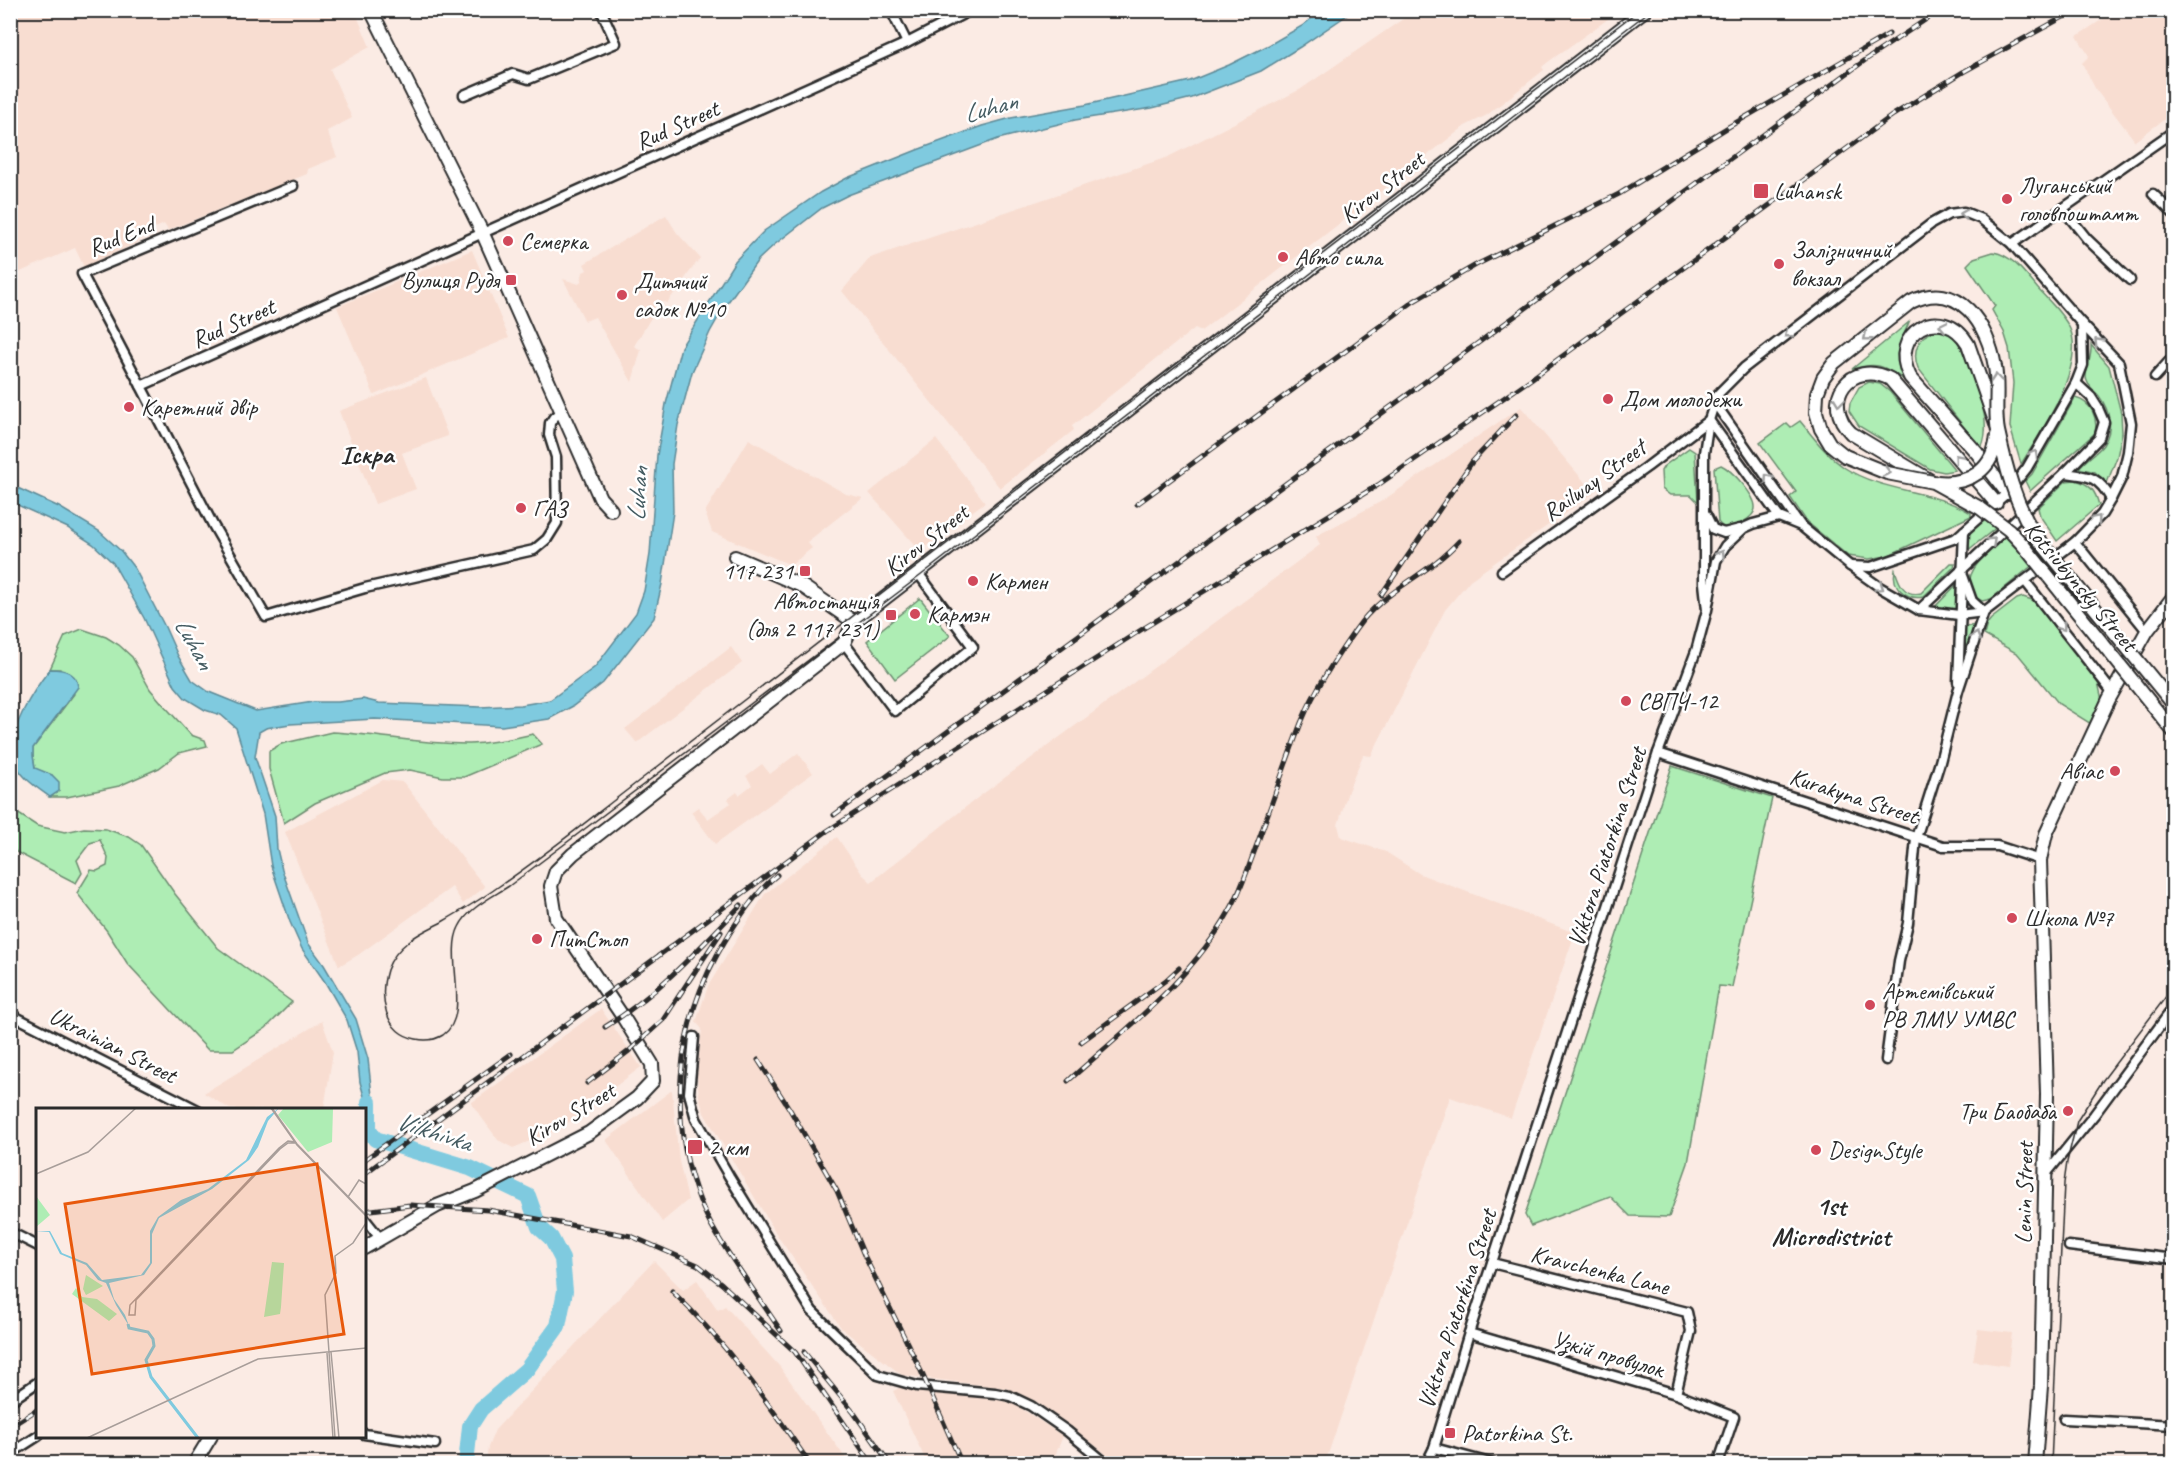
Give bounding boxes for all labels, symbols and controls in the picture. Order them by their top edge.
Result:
water label: Luhan [960,84,1023,130]
street label: Rud Street [631,93,725,157]
street label: Kirov Street [1334,143,1432,229]
place label: Луганський головпоштамт [2019,170,2139,228]
place label: Luhansk [1774,176,1843,206]
marker: Luhansk [1752,182,1770,200]
marker: Луганський головпоштамт [2000,192,2014,206]
street label: Rud End [83,208,162,263]
one-way arrow [1959,209,1969,221]
place label: Семерка [520,226,590,256]
marker: Семерка [501,234,515,248]
place label: Залізничний вокзал [1791,235,1894,293]
place label: Авто сила [1295,242,1384,272]
marker: Авто сила [1276,250,1290,264]
marker: Залізничний вокзал [1772,257,1786,271]
place label: Вулиця Рудя [402,265,501,295]
place label: Дитячий садок №10 [634,266,727,324]
marker: Вулиця Рудя [504,273,518,287]
marker: Дитячий садок №10 [615,288,629,302]
street label: Rud Street [187,291,281,355]
one-way arrow [1939,320,1949,333]
one-way arrow [1784,326,1795,337]
one-way arrow [1863,329,1874,340]
one-way arrow [2095,338,2106,349]
one-way arrow [1990,373,2003,382]
place label: Дом молодежи [1620,384,1743,414]
place label: Каретний двір [141,392,258,422]
marker: Дом молодежи [1601,392,1615,406]
one-way arrow [1834,397,1846,407]
marker: Каретний двір [122,400,136,414]
street label: Railway Street [1537,431,1654,527]
district label: Іскра [341,438,396,471]
one-way arrow [2027,450,2039,461]
one-way arrow [1954,454,1965,465]
water label: Luhan [619,464,656,522]
one-way arrow [1881,465,1891,478]
one-way arrow [1764,474,1775,485]
place label: ГАЗ [533,493,569,523]
street label: Kirov Street [878,496,976,582]
marker: ГАЗ [514,501,528,515]
street label: Kotsiubynsky Street [2018,515,2146,659]
one-way arrow [2089,515,2100,526]
one-way arrow [1985,538,1996,549]
one-way arrow [1713,550,1725,560]
place label: 117 231 [722,556,794,586]
marker: 117 231 [798,564,812,578]
place label: Кармен [985,566,1049,596]
marker: Кармен [966,574,980,588]
one-way arrow [1874,579,1884,591]
place label: Автостанція (для 2 117 231) [746,586,880,644]
place label: Кармэн [927,599,991,629]
marker: Кармэн [908,607,922,621]
marker: Автостанція (для 2 117 231) [884,608,898,622]
water label: Luhan [167,612,223,677]
one-way arrow [2054,620,2065,631]
one-way arrow [1969,631,1982,641]
place label: СВПЧ-12 [1638,686,1720,716]
marker: СВПЧ-12 [1619,694,1633,708]
street label: Viktora Piatorkina Street [1561,742,1654,950]
place label: Авіас [2060,756,2104,786]
street label: Kurakyna Street [1786,761,1924,831]
marker: Авіас [2108,764,2122,778]
place label: Школа №7 [2024,903,2115,933]
marker: Школа №7 [2005,911,2019,925]
place label: ПитСтоп [549,924,629,954]
marker: ПитСтоп [530,932,544,946]
place label: Артемівський РВ ЛМУ УМВС [1882,976,2017,1034]
marker: Артемівський РВ ЛМУ УМВС [1863,998,1877,1012]
street label: Ukrainian Street [44,1000,183,1091]
street label: Kirov Street [520,1075,622,1152]
place label: Три Баобаба [1959,1096,2057,1126]
water label: Vilkhivka [392,1104,479,1160]
marker: Три Баобаба [2061,1104,2075,1118]
inset map [36,1108,366,1438]
place label: 2 км [708,1132,749,1162]
place label: DesignStyle [1828,1135,1924,1165]
marker: 2 км [686,1138,704,1156]
street label: Lenin Street [2008,1140,2040,1244]
marker: DesignStyle [1809,1143,1823,1157]
district label: 1st Microdistrict [1772,1190,1894,1253]
street label: Viktora Piatorkina Street [1411,1204,1504,1412]
street label: Kravchenka Lane [1528,1238,1674,1302]
street label: Узкій провулок [1549,1324,1669,1386]
place label: Patorkina St. [1462,1418,1573,1448]
marker: Patorkina St. [1443,1426,1457,1440]

